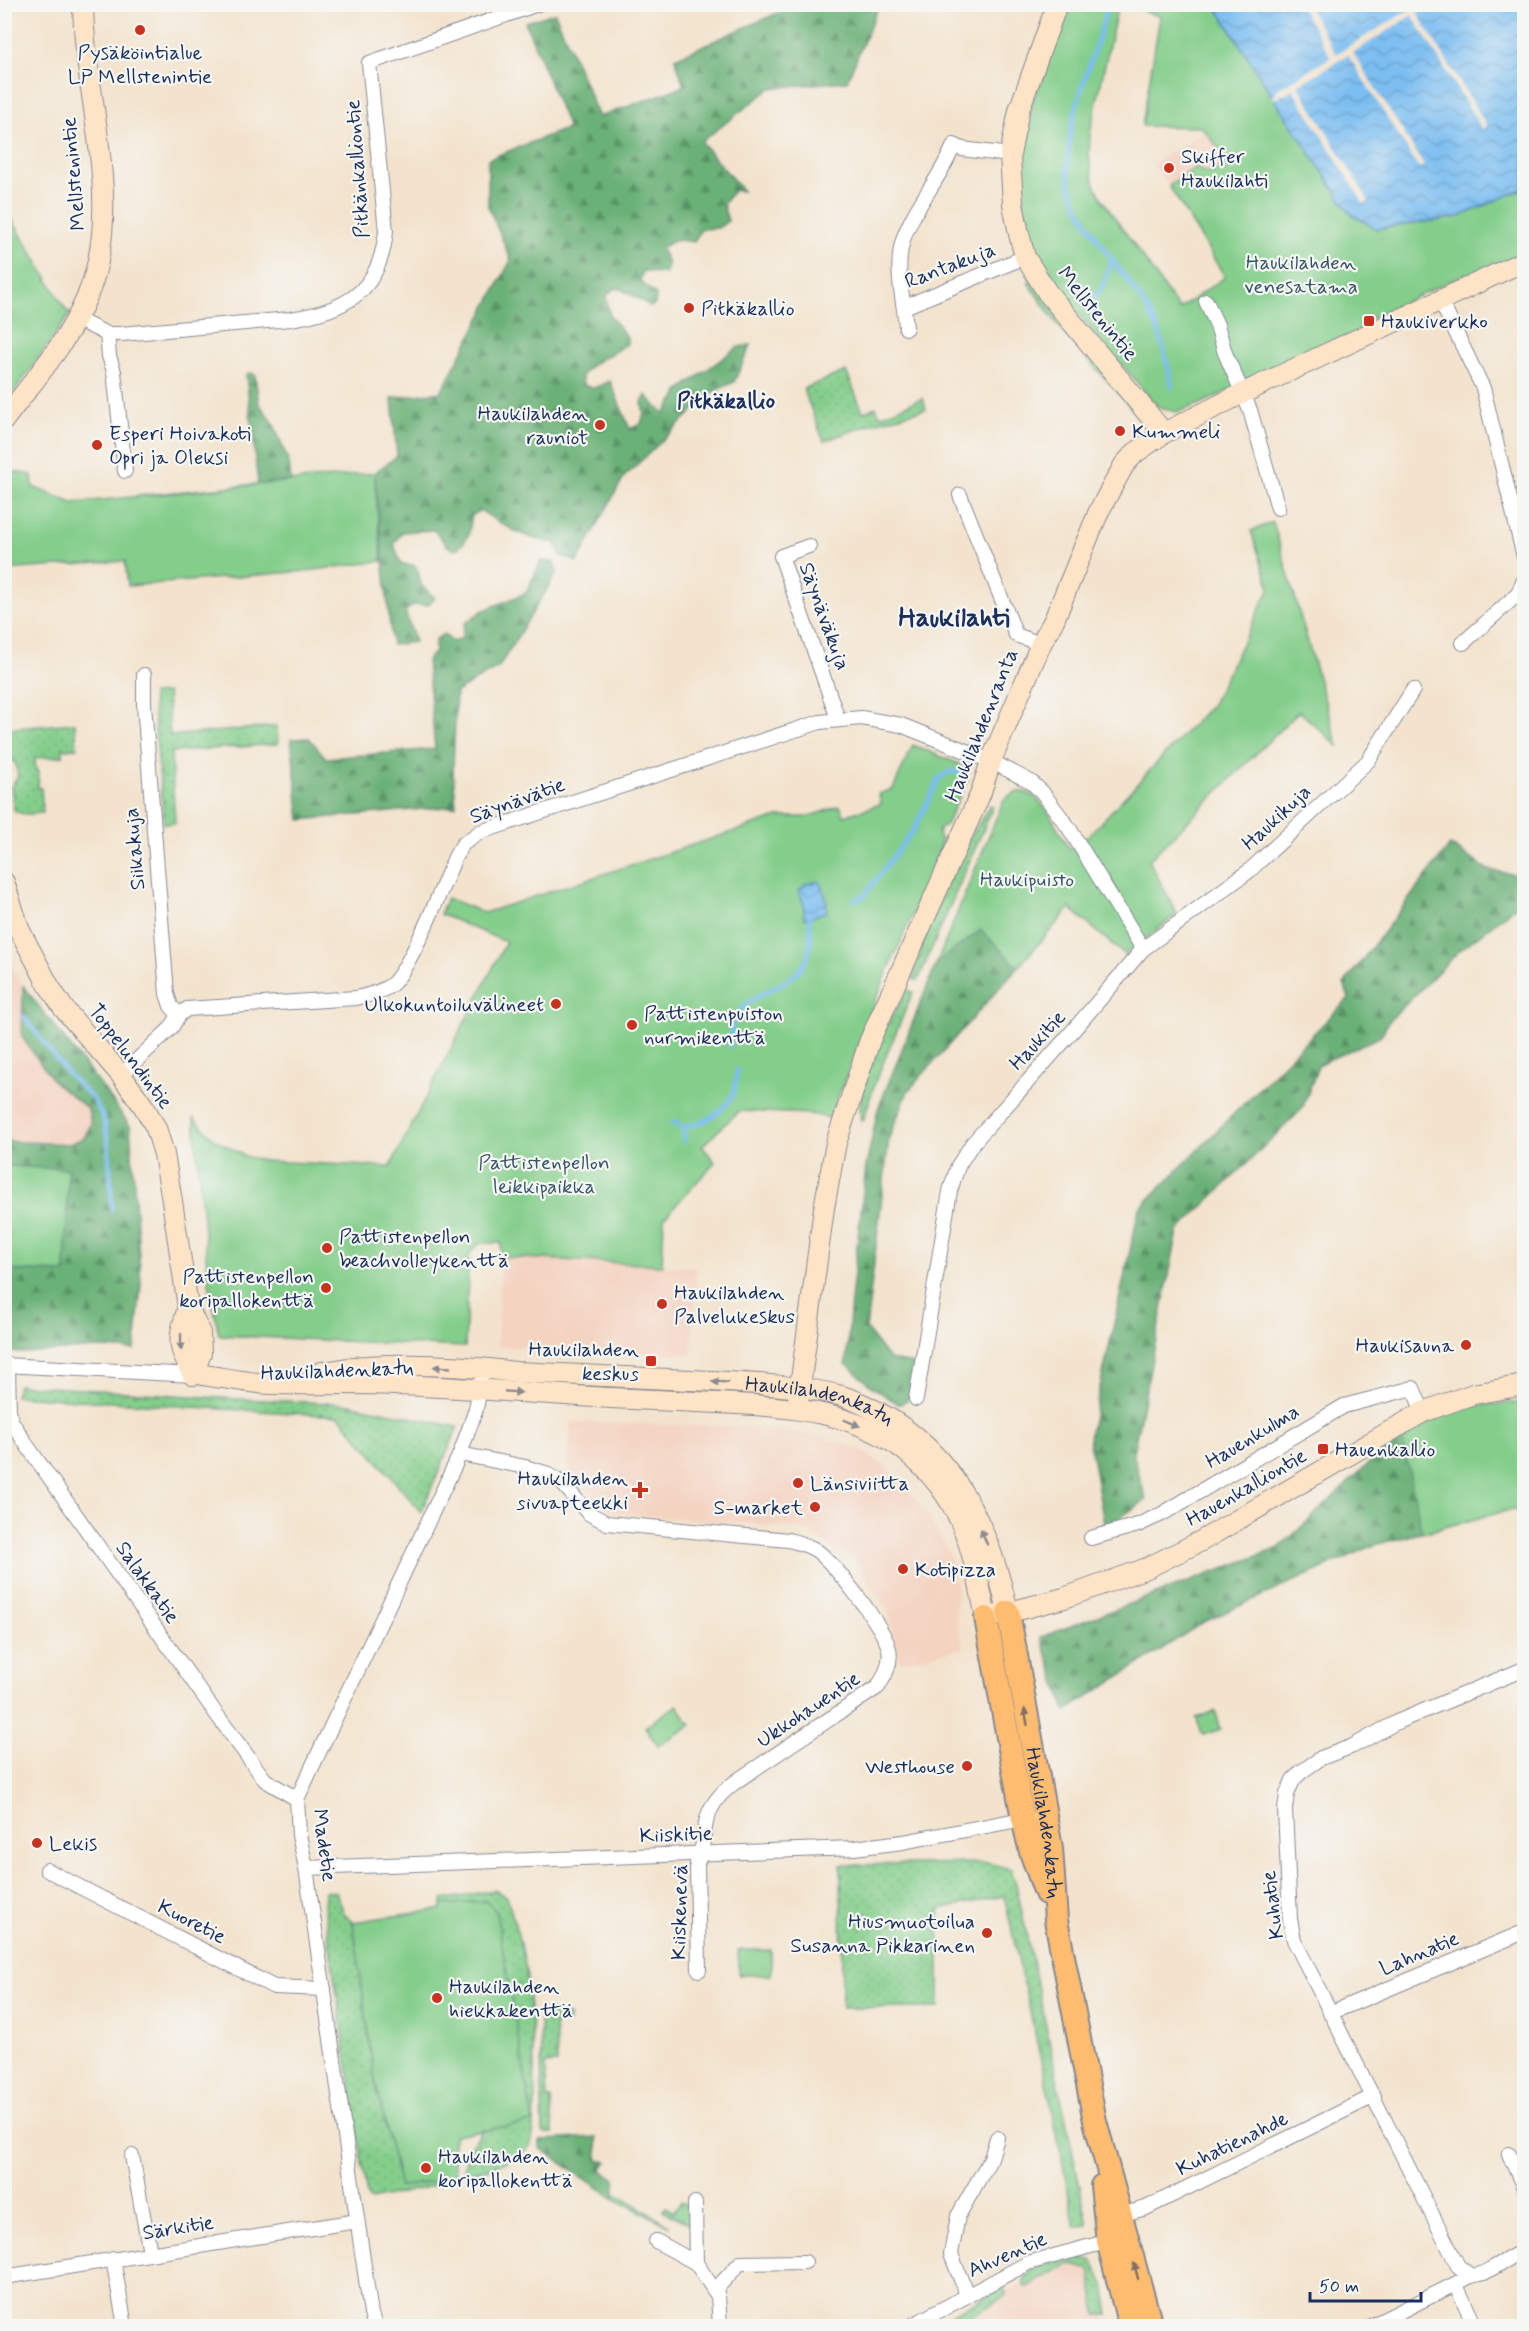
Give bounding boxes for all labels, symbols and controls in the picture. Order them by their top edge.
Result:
marker: Pysäköintialue LP Mellstenintie [133,23,147,37]
place label: Pysäköintialue LP Mellstenintie [68,39,212,91]
street label: Pitkänkalliontie [339,99,377,239]
street label: Mellstenintie [55,116,93,232]
place label: Skiffer Haukilahti [1181,143,1268,195]
marker: Skiffer Haukilahti [1162,161,1176,175]
street label: Rantakuja [901,236,1000,296]
park label: Haukilahden venesatama [1244,249,1358,301]
street label: Mellstenintie [1051,261,1144,367]
place label: Pitkäkallio [701,295,795,323]
marker: Pitkäkallio [682,301,696,315]
place label: Haukiverkko [1381,308,1488,336]
marker: Haukiverkko [1362,314,1376,328]
district label: Pitkäkallio [677,388,775,416]
place label: Haukilahden rauniot [478,400,589,452]
marker: Haukilahden rauniot [593,418,607,432]
place label: Kummeli [1132,418,1221,446]
place label: Esperi Hoivakoti Opri ja Oleksi [109,420,251,472]
marker: Kummeli [1113,424,1127,438]
marker: Esperi Hoivakoti Opri ja Oleksi [90,438,104,452]
street label: Säynäväkuja [792,559,856,674]
district label: Haukilahti [898,601,1010,636]
street label: Haukilahdenranta [938,645,1025,806]
street label: Säynävätie [466,771,569,831]
street label: Haukikuja [1236,778,1318,857]
street label: Siikakuja [117,806,153,891]
park label: Haukipuisto [980,866,1074,894]
place label: Ulkokuntoiluvälineet [364,991,544,1019]
marker: Ulkokuntoiluvälineet [549,997,563,1011]
street label: Toppelundintie [81,998,179,1115]
place label: Pattistenpuiston nurmikenttä [644,1000,783,1052]
street label: Haukitie [1003,1004,1072,1077]
marker: Pattistenpuiston nurmikenttä [625,1018,639,1032]
park label: Pattistenpellon leikkipaikka [478,1149,610,1201]
place label: Pattistenpellon beachvolleykenttä [339,1223,509,1275]
marker: Pattistenpellon beachvolleykenttä [320,1241,334,1255]
place label: Pattistenpellon koripallokenttä [179,1263,314,1315]
place label: Haukilahden Palvelukeskus [674,1279,795,1331]
marker: Pattistenpellon koripallokenttä [319,1281,333,1295]
marker: Haukilahden Palvelukeskus [655,1297,669,1311]
place label: Haukisauna [1356,1332,1454,1360]
one-way arrow [176,1333,186,1352]
place label: Haukilahden keskus [529,1336,640,1388]
marker: Haukisauna [1459,1338,1473,1352]
street label: Haukilahdenkatu [260,1354,414,1388]
marker: Haukilahden keskus [644,1354,658,1368]
one-way arrow [432,1362,451,1371]
street label: Haukilahdenkatu [744,1370,898,1433]
one-way arrow [711,1377,730,1387]
one-way arrow [503,1388,522,1397]
street label: Hauenkulma [1200,1398,1305,1476]
one-way arrow [844,1418,862,1428]
place label: Hauenkallio [1335,1436,1435,1464]
street label: Hauenkalliontie [1181,1442,1312,1534]
marker: Hauenkallio [1316,1442,1330,1456]
place label: Haukilahden sivuapteekki [516,1465,629,1517]
place label: Länsiviitta [810,1470,909,1498]
marker: Länsiviitta [791,1476,805,1490]
marker: Haukilahden sivuapteekki [633,1483,647,1497]
place label: S-market [714,1494,804,1522]
marker: S-market [808,1500,822,1514]
one-way arrow [979,1528,988,1546]
street label: Salakkatie [109,1536,186,1629]
place label: Kotipizza [915,1556,996,1584]
marker: Kotipizza [896,1562,910,1576]
street label: Ukkohauentie [751,1665,866,1755]
one-way arrow [1021,1707,1030,1726]
street label: Haukilahdenkatu [1018,1745,1067,1900]
place label: Westhouse [865,1753,955,1781]
marker: Westhouse [960,1759,974,1773]
street label: Madetie [305,1807,343,1883]
street label: Kiiskitie [639,1820,713,1850]
place label: Lekis [49,1830,97,1858]
marker: Lekis [30,1836,44,1850]
street label: Kiiskenevä [665,1864,695,1960]
street label: Kuhatie [1255,1869,1291,1941]
street label: Kuoretie [153,1893,230,1951]
place label: Hiusmuotoilua Susanna Pikkarinen [790,1908,975,1960]
street label: Lahnatie [1375,1925,1463,1983]
marker: Hiusmuotoilua Susanna Pikkarinen [980,1926,994,1940]
place label: Haukilahden hiekkakenttä [449,1973,573,2025]
marker: Haukilahden hiekkakenttä [430,1991,444,2005]
street label: Kuhatienahde [1172,2105,1293,2183]
place label: Haukilahden koripallokenttä [438,2143,573,2195]
marker: Haukilahden koripallokenttä [419,2161,433,2175]
street label: Särkitie [141,2209,216,2247]
street label: Ahventie [963,2225,1051,2285]
one-way arrow [1131,2261,1141,2280]
scale bar [1310,2265,1421,2303]
text: 50 m [1319,2275,1359,2299]

